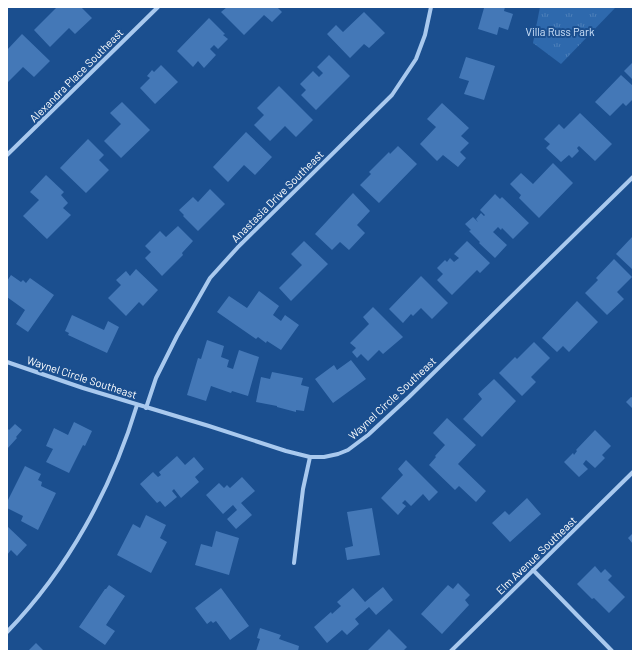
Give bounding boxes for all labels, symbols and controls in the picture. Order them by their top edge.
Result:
park label: Villa Russ Park [525,25,595,38]
street label: Alexandra Place Southeast [27,26,125,124]
street label: Anastasia Drive Southeast [228,147,326,245]
street label: Waynel Circle Southeast [25,353,139,401]
street label: Waynel Circle Southeast [346,354,438,442]
street label: Elm Avenue Southeast [493,513,579,597]

